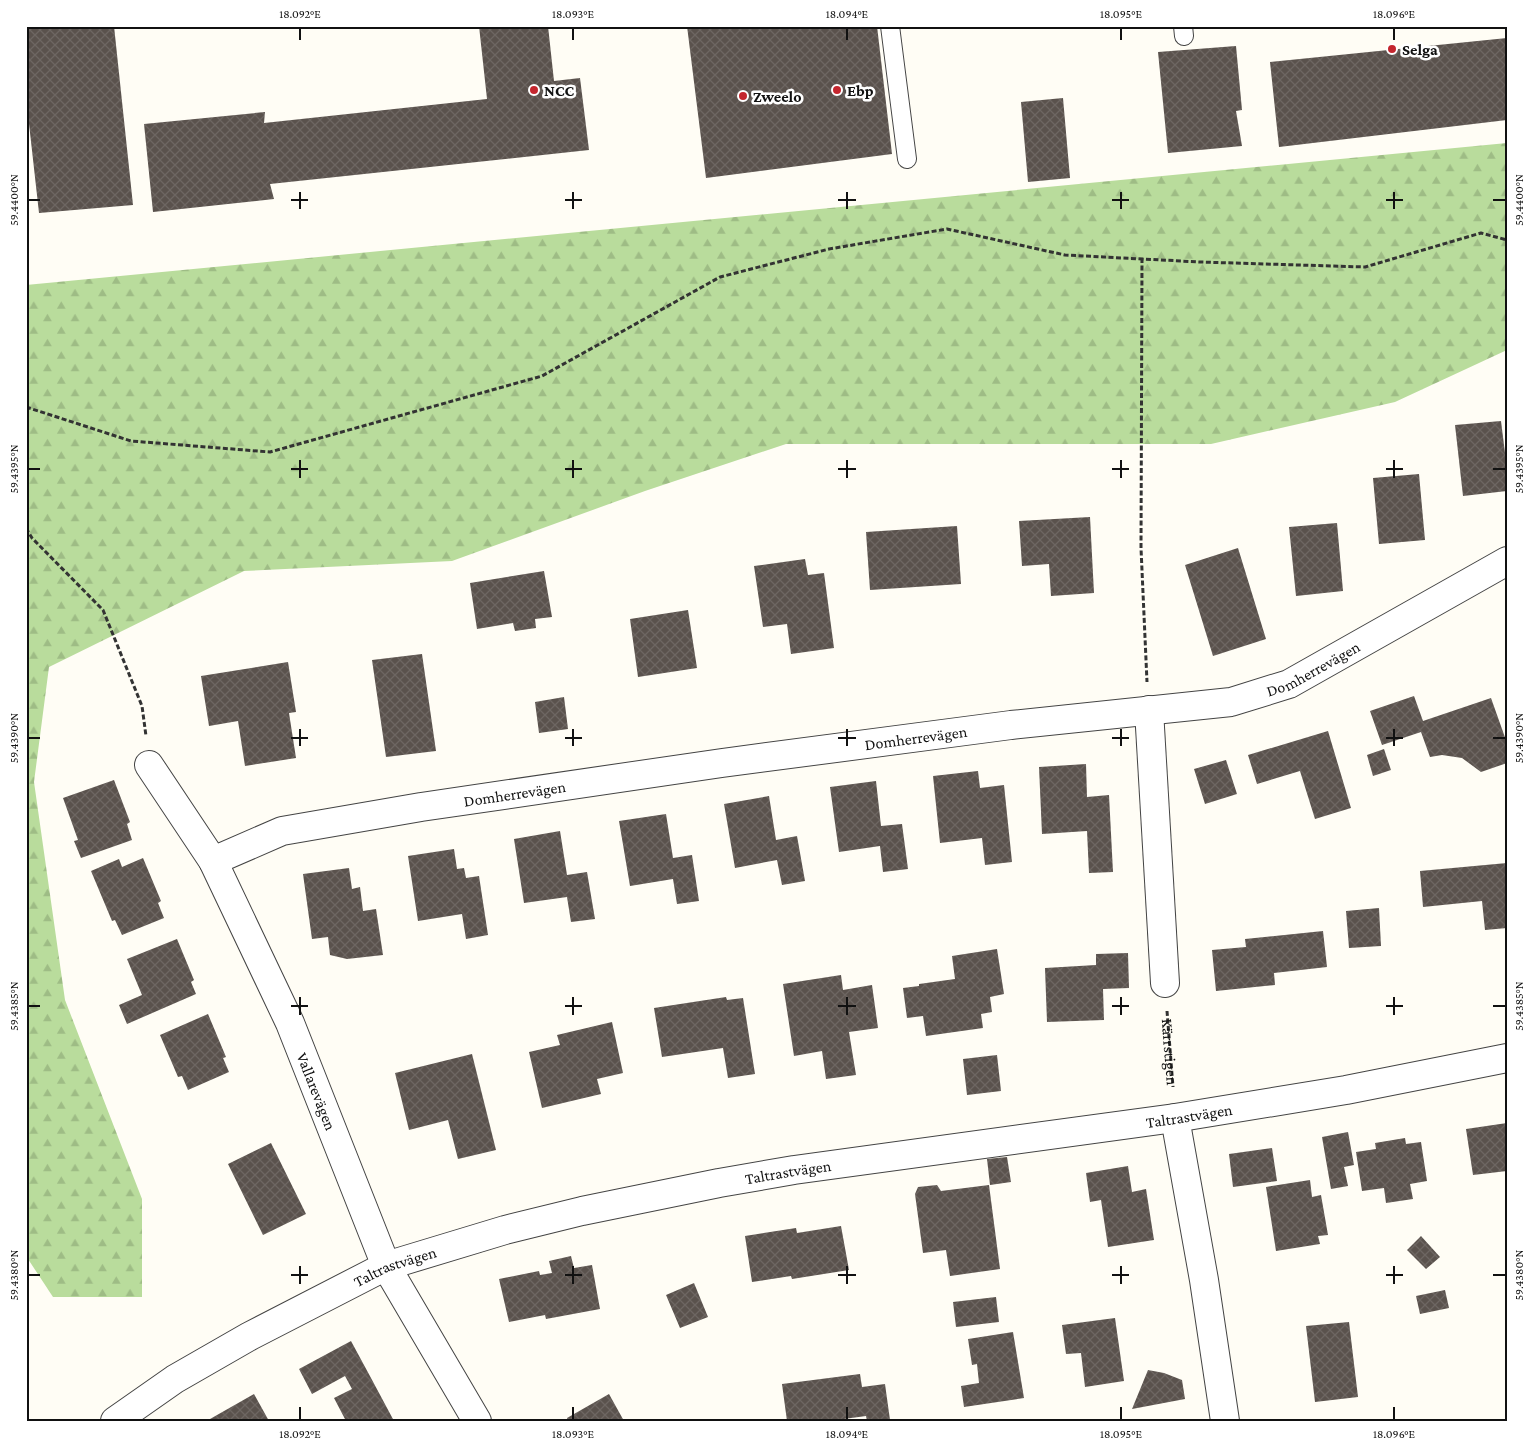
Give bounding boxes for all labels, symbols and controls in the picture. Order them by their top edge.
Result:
text: 18.092°E [279,7,321,21]
text: 18.093°E [552,7,594,21]
text: 18.094°E [826,7,869,21]
text: 18.095°E [1100,7,1142,21]
text: 18.096°E [1373,7,1415,21]
place label: Selga [1402,41,1438,58]
marker: Selga [1386,43,1398,55]
place label: NCC [544,82,574,99]
place label: Ebp [847,82,874,99]
marker: NCC [528,84,540,96]
marker: Ebp [831,84,843,96]
place label: Zweelo [753,88,802,105]
marker: Zweelo [737,90,749,102]
text: 59.4400°N [7,174,21,226]
text: 59.4400°N [1512,174,1526,226]
text: 59.4395°N [7,444,21,494]
text: 59.4395°N [1512,444,1526,494]
street label: Domherrevägen [1264,638,1363,700]
text: 59.4390°N [7,713,21,763]
text: 59.4390°N [1512,713,1526,763]
street label: Domherrevägen [864,723,969,753]
street label: Domherrevägen [463,778,567,810]
text: 59.4385°N [7,981,21,1031]
text: 59.4385°N [1512,981,1526,1031]
street label: Kärrstigen [1159,1018,1181,1086]
street label: Vallarevägen [293,1050,340,1133]
street label: Taltrastvägen [1145,1101,1234,1131]
street label: Taltrastvägen [743,1157,833,1187]
street label: Taltrastvägen [351,1243,439,1290]
text: 59.4380°N [7,1249,21,1300]
text: 59.4380°N [1512,1249,1526,1300]
text: 18.092°E [279,1427,321,1441]
text: 18.093°E [552,1427,594,1441]
text: 18.094°E [826,1427,869,1441]
text: 18.095°E [1100,1427,1142,1441]
text: 18.096°E [1373,1427,1415,1441]

